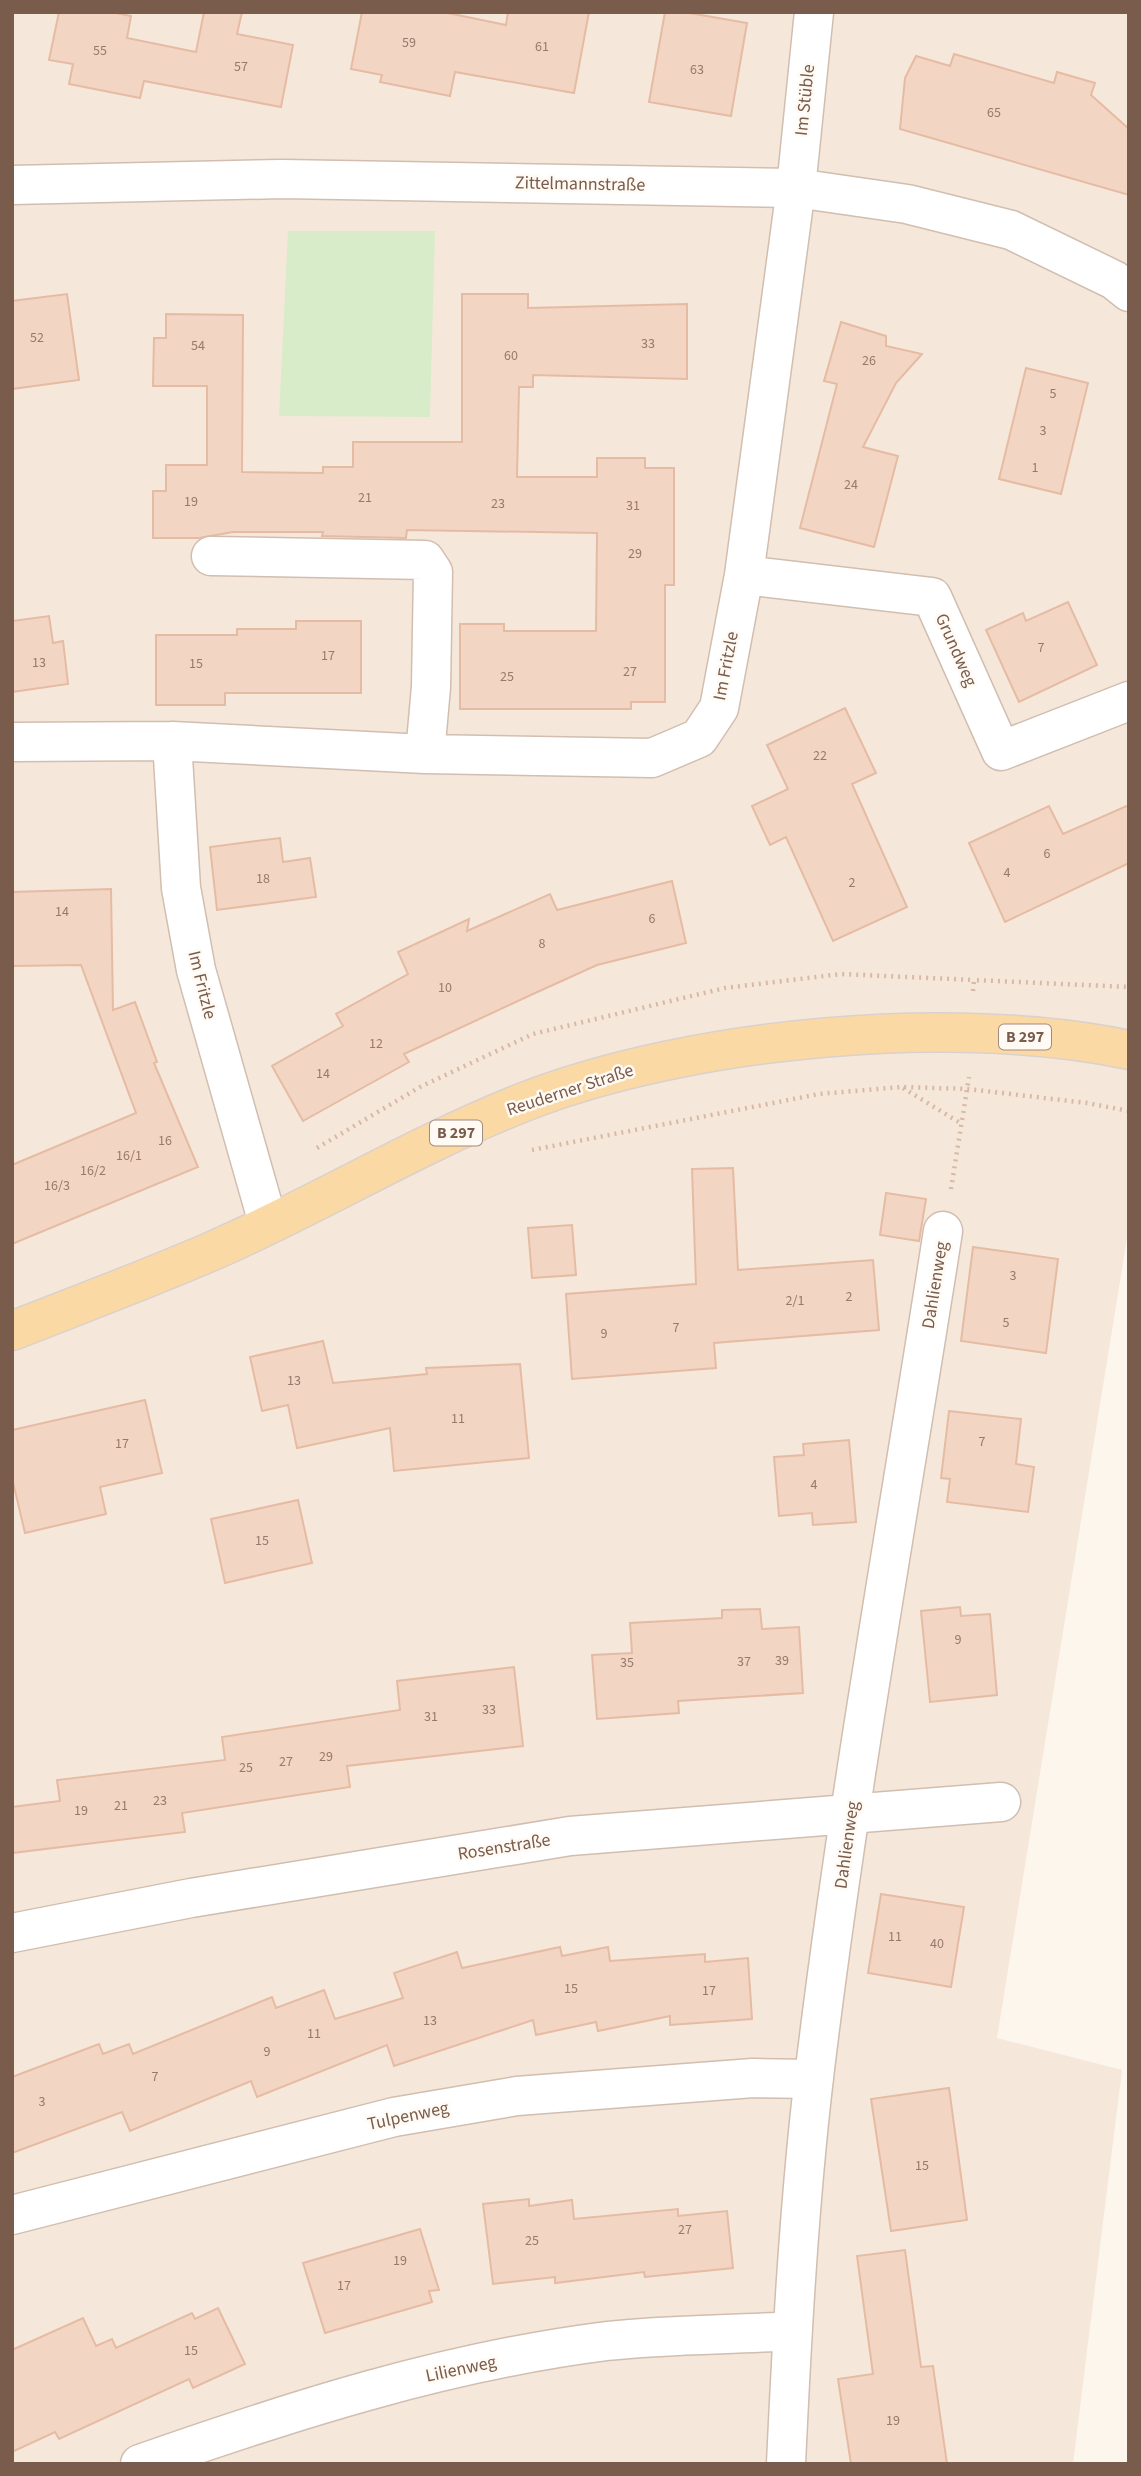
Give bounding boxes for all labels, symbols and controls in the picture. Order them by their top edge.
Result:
house number: 59 [402,33,416,53]
house number: 61 [535,37,549,57]
house number: 55 [93,41,107,61]
house number: 57 [234,57,248,77]
house number: 63 [690,60,704,80]
street label: Im Stüble [789,63,821,137]
house number: 65 [987,103,1001,123]
street label: Zittelmannstraße [515,170,645,198]
house number: 52 [30,328,44,348]
house number: 33 [641,334,655,354]
house number: 54 [191,336,205,356]
house number: 60 [504,346,518,366]
house number: 26 [862,351,876,371]
house number: 5 [1050,384,1057,404]
house number: 3 [1040,421,1047,441]
house number: 1 [1032,458,1039,478]
house number: 24 [844,475,858,495]
house number: 21 [358,488,372,508]
house number: 19 [184,492,198,512]
house number: 23 [491,494,505,514]
house number: 31 [626,496,640,516]
house number: 29 [628,544,642,564]
street label: Grundweg [929,609,983,691]
street label: Im Fritzle [707,629,745,703]
house number: 7 [1038,638,1045,658]
house number: 17 [321,646,335,666]
house number: 13 [32,653,46,673]
house number: 15 [189,654,203,674]
house number: 27 [623,662,637,682]
house number: 25 [500,667,514,687]
house number: 22 [813,746,827,766]
house number: 6 [1044,844,1051,864]
house number: 4 [1004,863,1011,883]
house number: 18 [256,869,270,889]
house number: 2 [849,873,856,893]
house number: 14 [55,902,69,922]
house number: 6 [649,909,656,929]
house number: 8 [539,934,546,954]
street label: Im Fritzle [181,948,223,1022]
house number: 10 [438,978,452,998]
road number: B 297 [999,1024,1051,1050]
house number: 12 [369,1034,383,1054]
street label: Reuderner Straße [503,1058,637,1122]
house number: 14 [316,1064,330,1084]
road number: B 297 [430,1120,482,1146]
house number: 16 [158,1131,172,1151]
house number: 16/1 [116,1146,142,1166]
house number: 16/2 [80,1161,106,1181]
house number: 16/3 [44,1176,70,1196]
street label: Dahlienweg [916,1239,954,1331]
house number: 3 [1010,1266,1017,1286]
house number: 2 [846,1287,853,1307]
house number: 2/1 [786,1291,804,1311]
house number: 5 [1003,1313,1010,1333]
house number: 7 [673,1318,680,1338]
house number: 9 [601,1324,608,1344]
house number: 13 [287,1371,301,1391]
house number: 11 [451,1409,465,1429]
house number: 7 [979,1432,986,1452]
house number: 17 [115,1434,129,1454]
house number: 4 [811,1475,818,1495]
house number: 15 [255,1531,269,1551]
house number: 9 [955,1630,962,1650]
house number: 39 [775,1651,789,1671]
house number: 37 [737,1652,751,1672]
house number: 35 [620,1653,634,1673]
house number: 33 [482,1700,496,1720]
house number: 31 [424,1707,438,1727]
house number: 29 [319,1747,333,1767]
house number: 27 [279,1752,293,1772]
house number: 25 [239,1758,253,1778]
house number: 23 [153,1791,167,1811]
house number: 21 [114,1796,128,1816]
street label: Dahlienweg [828,1799,866,1891]
house number: 19 [74,1801,88,1821]
street label: Rosenstraße [456,1827,552,1867]
house number: 11 [888,1927,902,1947]
house number: 40 [930,1934,944,1954]
house number: 15 [564,1979,578,1999]
house number: 17 [702,1981,716,2001]
house number: 13 [423,2011,437,2031]
house number: 11 [307,2024,321,2044]
house number: 9 [264,2042,271,2062]
house number: 7 [152,2067,159,2087]
house number: 3 [39,2092,46,2112]
street label: Tulpenweg [365,2095,451,2137]
house number: 15 [915,2156,929,2176]
house number: 27 [678,2220,692,2240]
house number: 25 [525,2231,539,2251]
house number: 19 [393,2251,407,2271]
house number: 17 [337,2276,351,2296]
house number: 15 [184,2341,198,2361]
street label: Lilienweg [423,2349,499,2389]
house number: 19 [886,2411,900,2431]

